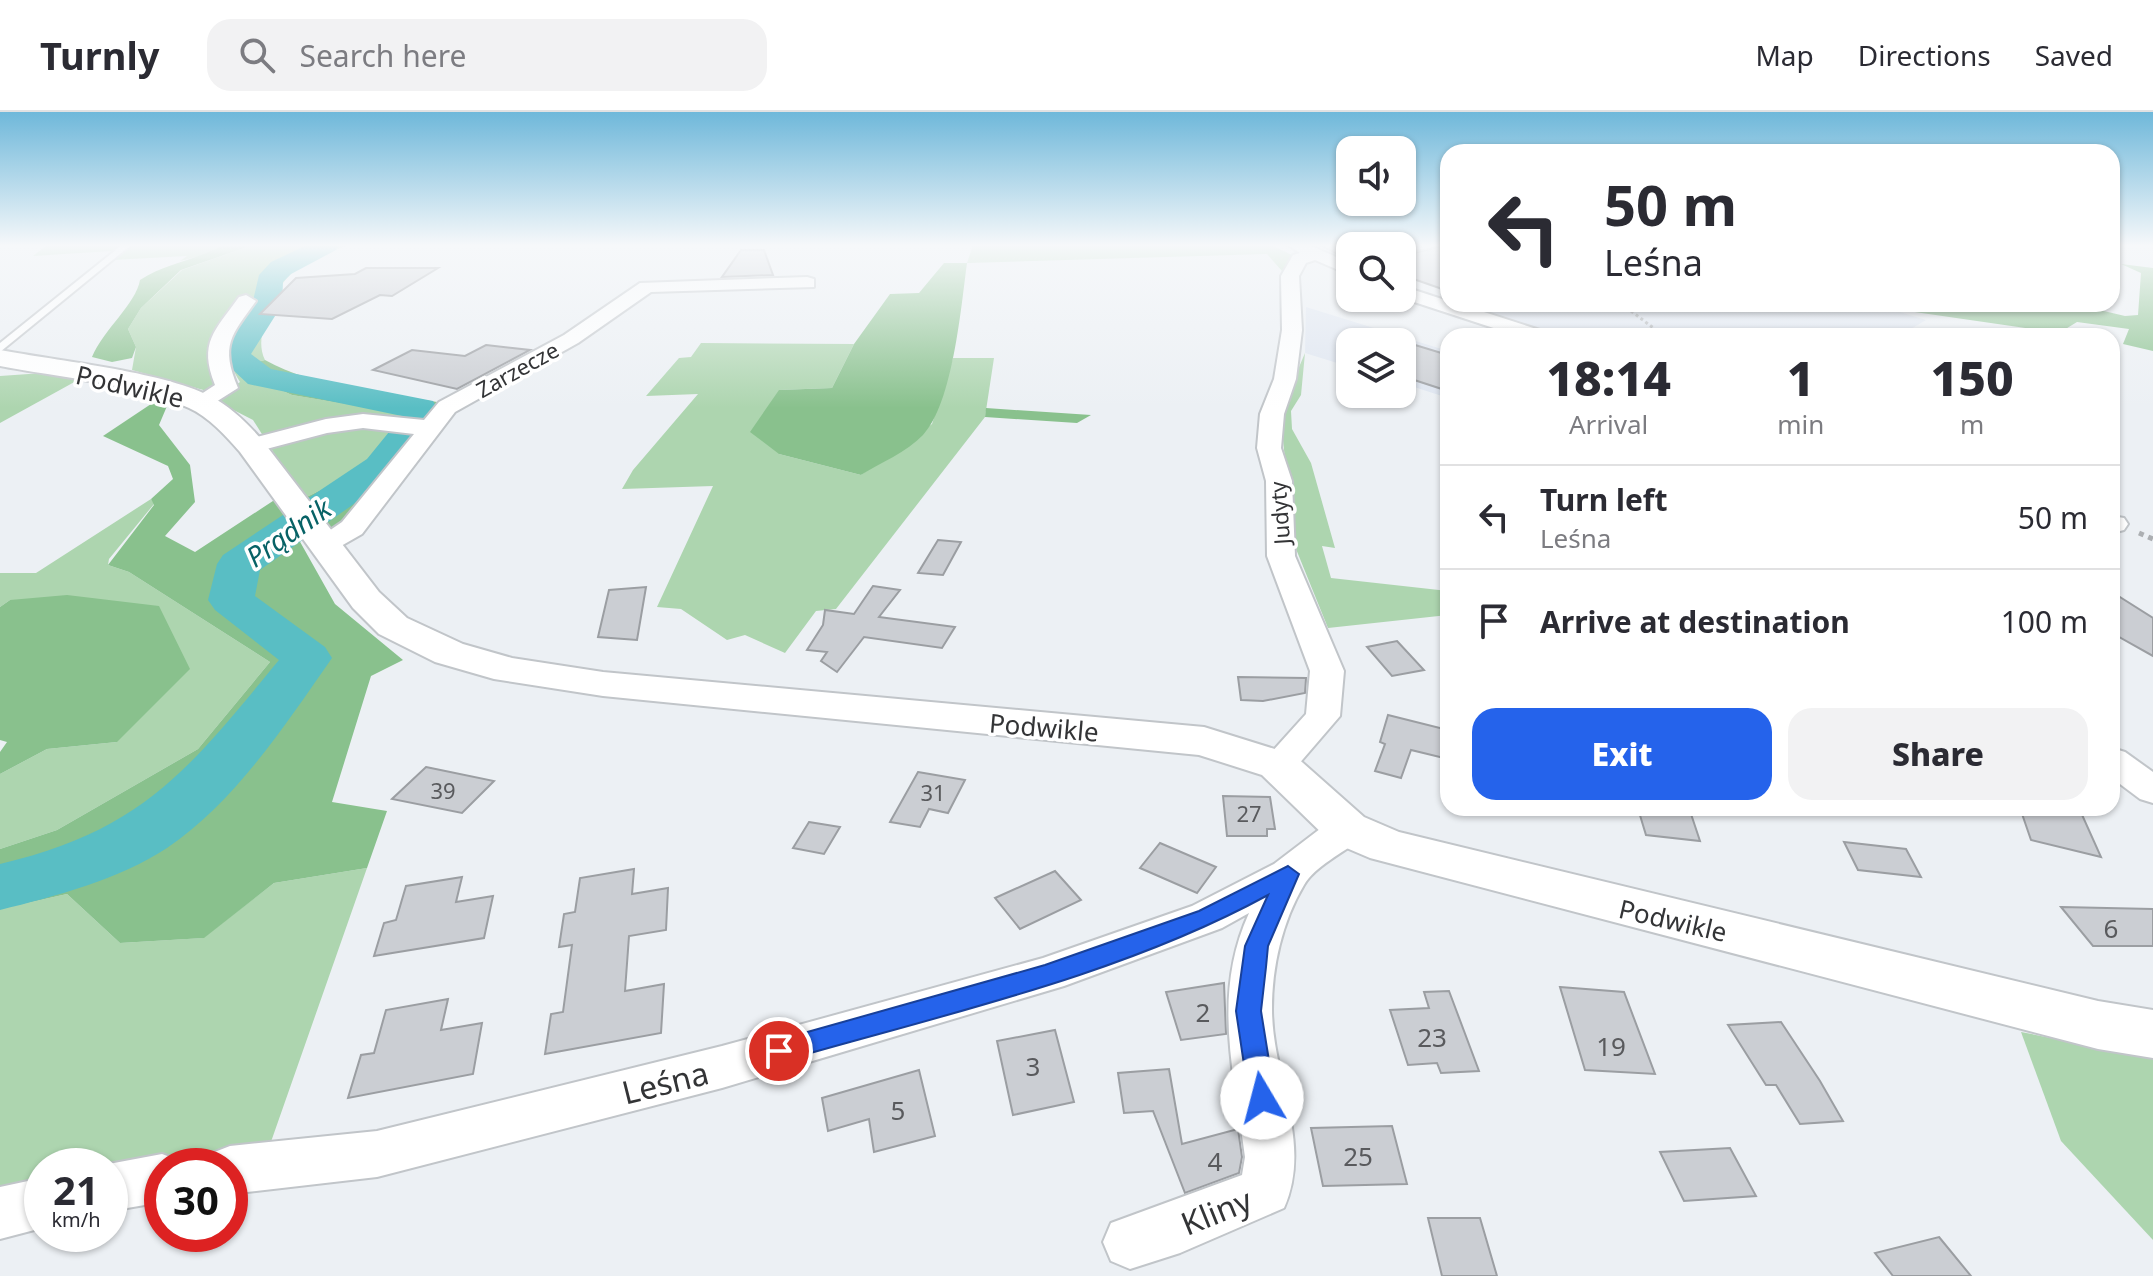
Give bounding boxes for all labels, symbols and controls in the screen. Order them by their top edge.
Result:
search box [207,19,767,91]
text: Turnly [40,29,159,81]
icon: search [235,33,279,77]
text: Search here [299,35,466,76]
text: Map [1755,36,1814,74]
text: Directions [1858,36,1991,74]
text: Saved [2035,36,2113,74]
map controls [1336,136,1416,408]
button: sound [1336,136,1416,216]
text: 50 m [1604,166,1737,242]
icon: left [1472,176,1576,280]
button: search [1336,232,1416,312]
text: Leśna [1604,238,1703,287]
button: layers [1336,328,1416,408]
street label: Zarzecze [470,334,564,404]
text: 18:14 [1546,345,1671,410]
text: 1 [1787,345,1815,410]
text: 150 [1931,345,2014,410]
street label: Podwikle [72,356,188,416]
text: Arrival [1569,406,1648,442]
text: min [1777,406,1824,442]
text: m [1960,406,1984,442]
street label: Judyty [1262,479,1296,548]
text: Turn left [1540,479,1668,520]
water label: Prądnik [238,488,339,575]
icon: left [1472,495,1516,539]
text: 50 m [2018,497,2088,538]
text: Leśna [1540,520,1611,556]
icon: arrive [1472,599,1516,643]
text: Arrive at destination [1540,601,1850,642]
text: 100 m [2001,601,2088,642]
street label: Podwikle [988,704,1100,750]
button: Exit [1472,708,1772,800]
button: Share [1788,708,2088,800]
house number: 39 [430,775,456,805]
house number: 31 [920,777,946,807]
house number: 27 [1236,798,1262,828]
street label: Podwikle [1615,890,1731,950]
house number: 6 [2104,910,2118,946]
house number: 2 [1196,994,1210,1030]
pin [745,1017,813,1085]
house number: 23 [1417,1019,1447,1055]
house number: 19 [1596,1028,1626,1064]
icon: arrive [757,1029,801,1073]
house number: 3 [1026,1048,1040,1084]
street label: Leśna [617,1051,713,1113]
position arrow [1220,1056,1304,1140]
house number: 5 [891,1092,905,1128]
house number: 25 [1343,1138,1373,1174]
house number: 4 [1208,1143,1223,1179]
speed limit sign: 30 [144,1148,248,1252]
text: 21 [53,1162,99,1217]
street label: Kliny [1174,1177,1258,1244]
text: km/h [51,1206,101,1233]

